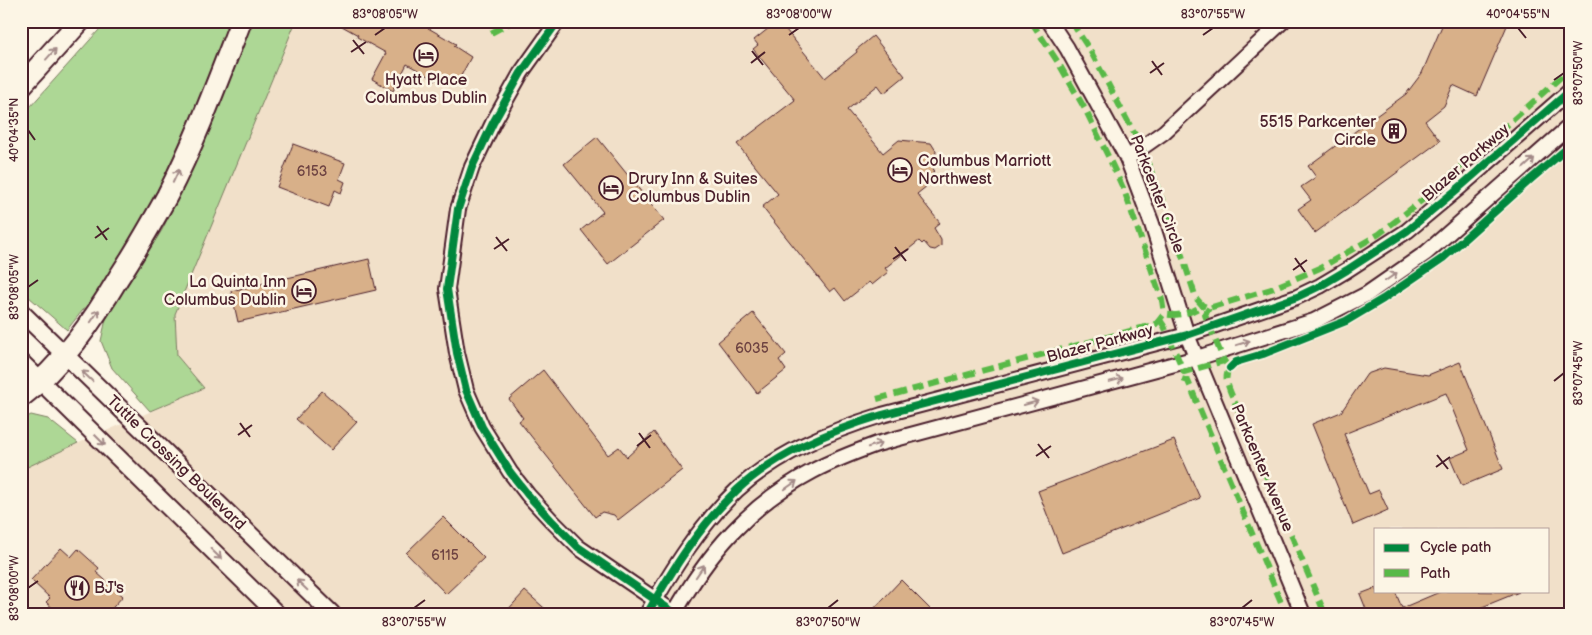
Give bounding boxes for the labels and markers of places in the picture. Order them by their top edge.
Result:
hotel icon: Hyatt Place Columbus Dublin [413,42,439,68]
place label: Hyatt Place Columbus Dublin [365,71,487,108]
place label: 5515 Parkcenter Circle [1259,113,1376,150]
building icon: 5515 Parkcenter Circle [1381,118,1407,144]
place label: Columbus Marriott Northwest [918,152,1051,189]
hotel icon: Columbus Marriott Northwest [887,157,913,183]
place label: Drury Inn & Suites Columbus Dublin [628,170,758,207]
hotel icon: Drury Inn & Suites Columbus Dublin [598,175,624,201]
place label: La Quinta Inn Columbus Dublin [164,273,286,310]
hotel icon: La Quinta Inn Columbus Dublin [291,278,317,304]
restaurant icon: BJ's [64,575,90,601]
place label: BJ's [94,579,124,598]

